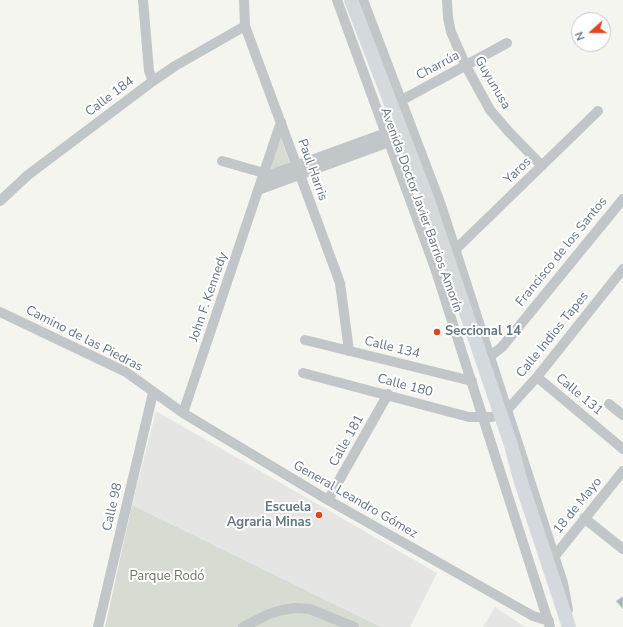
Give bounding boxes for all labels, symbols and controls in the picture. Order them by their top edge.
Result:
north arrow [571,12,611,52]
text: N [572,30,589,43]
street label: Charrúa [414,48,462,84]
street label: Guyunusa [471,54,513,112]
street label: Calle 184 [83,74,137,120]
street label: Avenida Doctor Javier Barrios Amorín [377,105,465,315]
street label: Paul Harris [294,137,330,203]
street label: Yaros [501,154,535,188]
street label: Francisco de los Santos [513,194,611,310]
street label: John F. Kennedy [186,250,232,344]
street label: Calle Indios Tapes [514,289,592,381]
street label: Camino de las Piedras [23,303,145,375]
place label: Seccional 14 [445,324,521,340]
marker: Seccional 14 [432,327,442,337]
street label: Calle 134 [363,334,421,362]
street label: Calle 180 [376,371,434,401]
street label: Calle 131 [552,371,606,419]
street label: Calle 181 [326,412,368,470]
street label: General Leandro Gómez [290,458,420,542]
street label: 18 de Mayo [550,474,606,538]
street label: Calle 98 [100,481,126,533]
place label: Escuela Agraria Minas [227,500,311,531]
marker: Escuela Agraria Minas [314,510,324,520]
park label: Parque Rodó [129,569,205,585]

